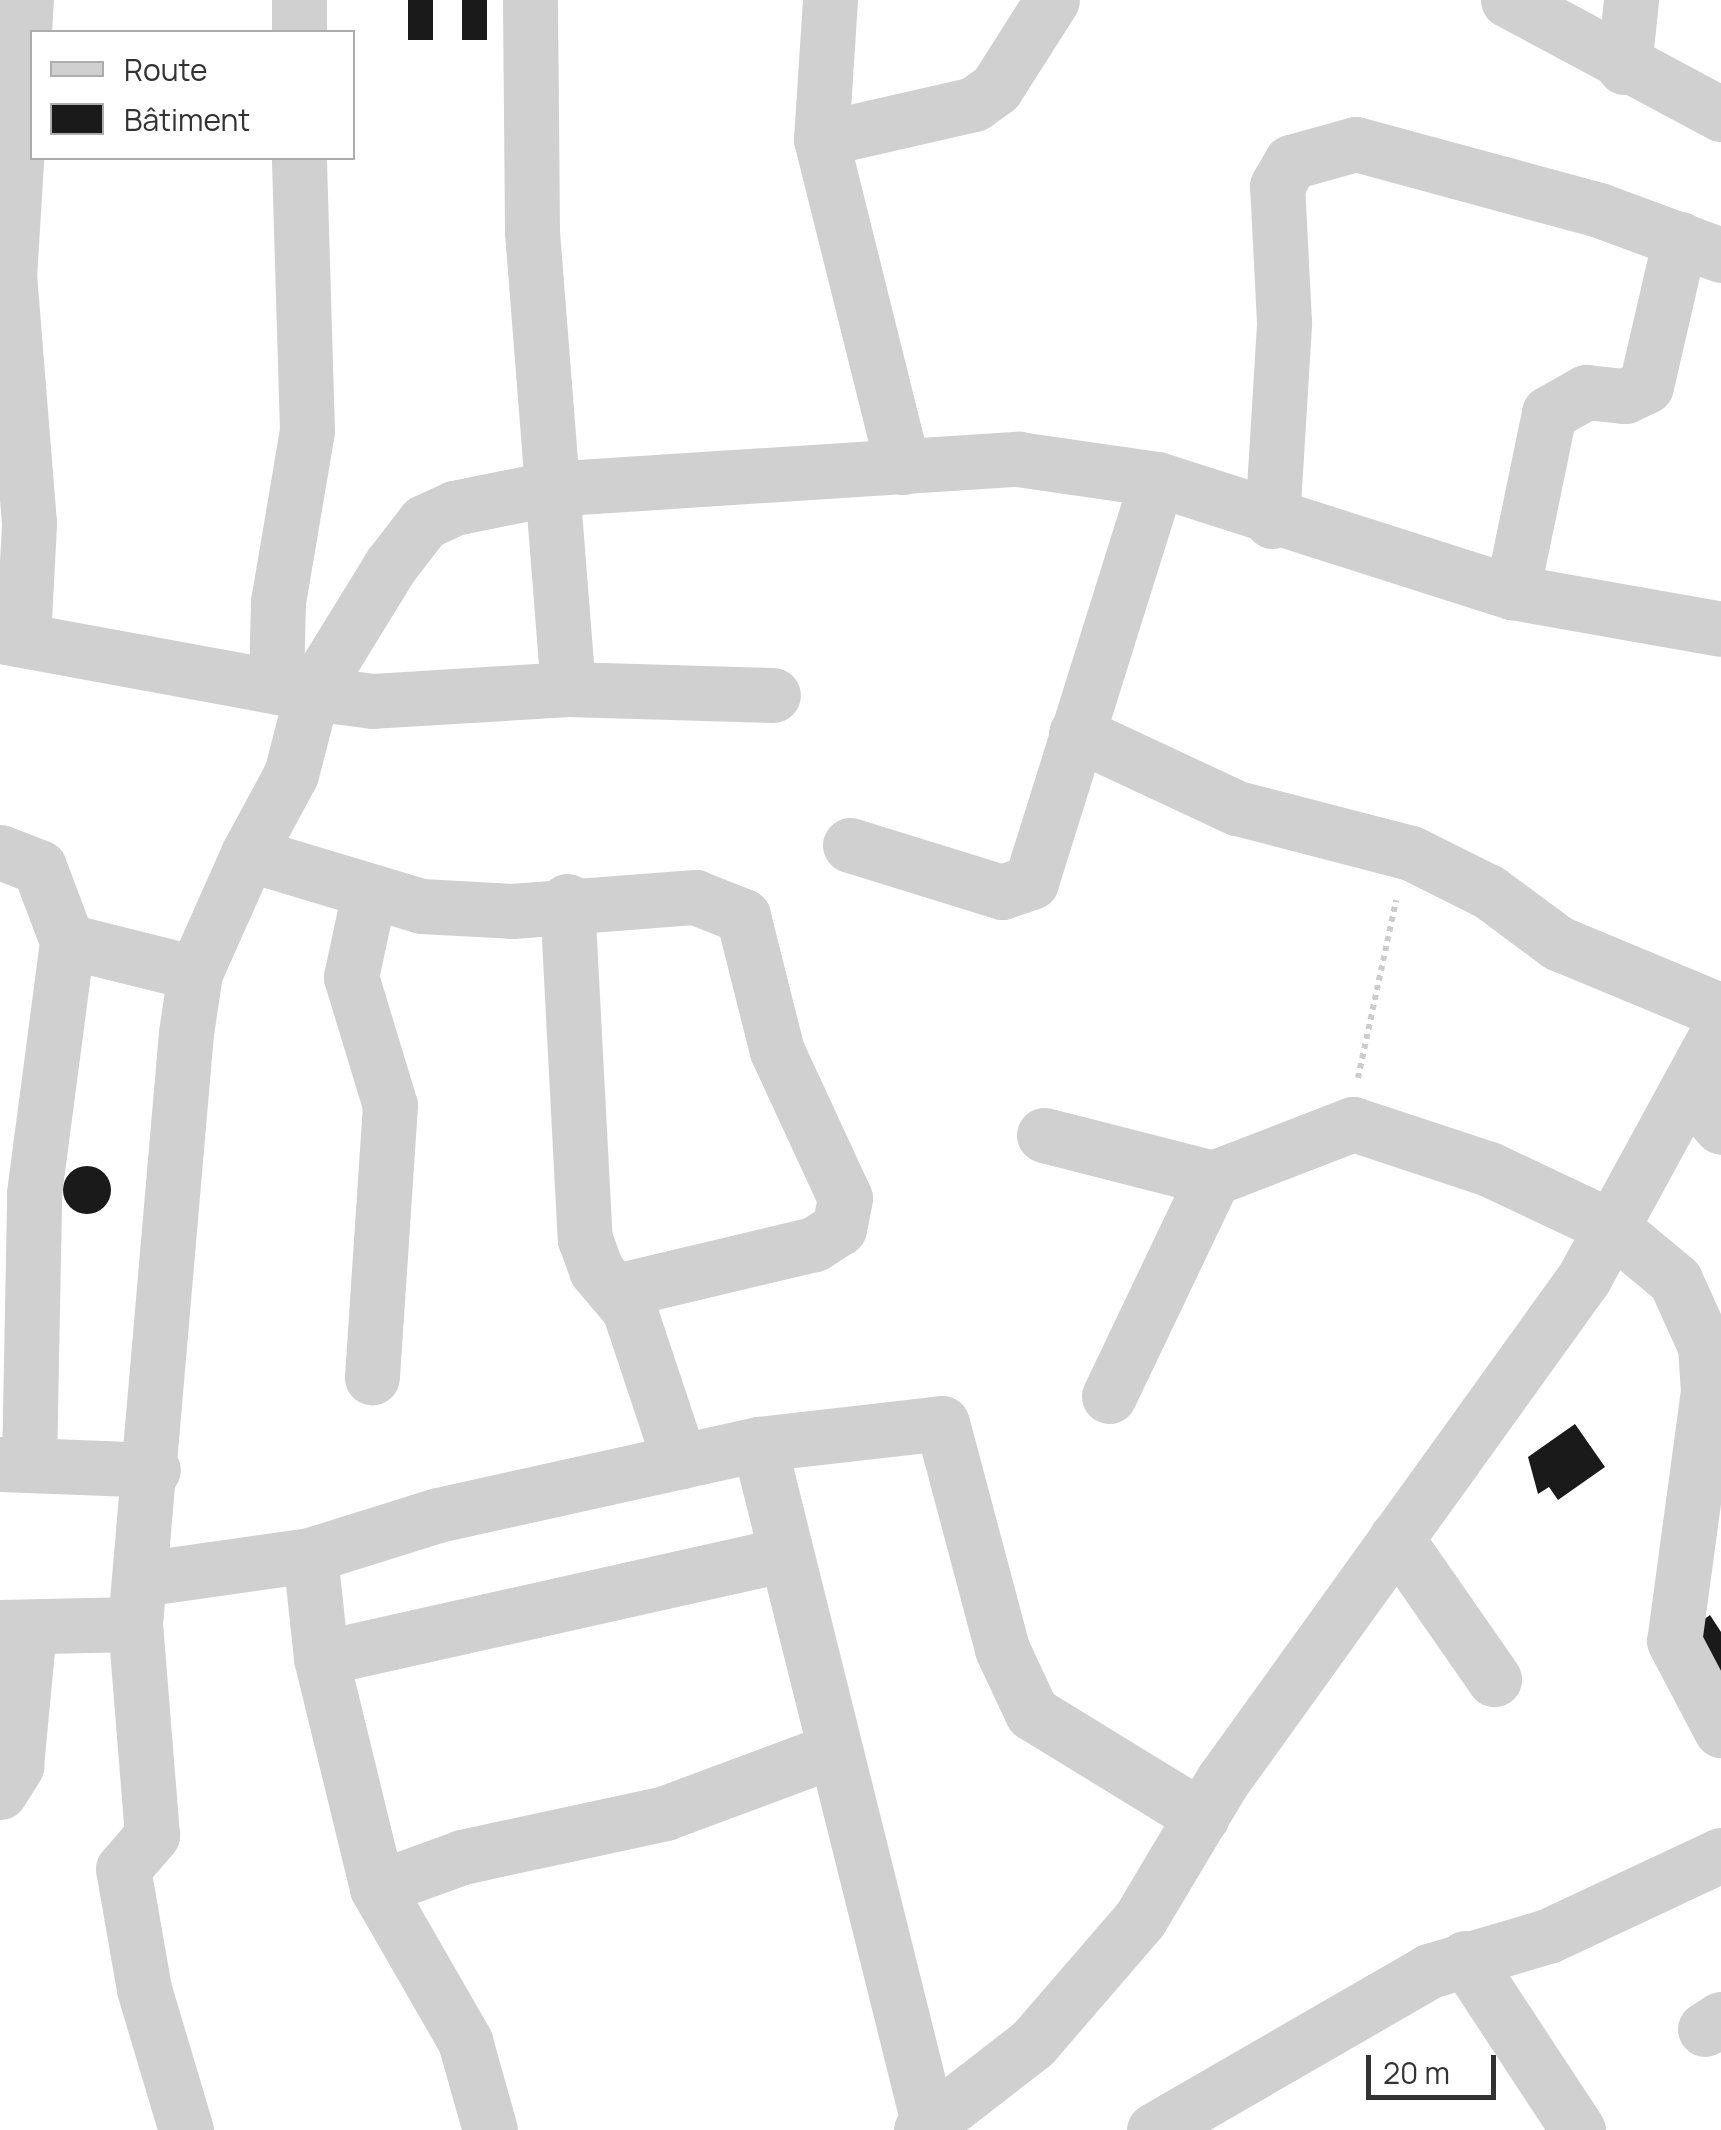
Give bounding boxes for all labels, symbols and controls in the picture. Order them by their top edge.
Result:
legend [30,30,355,160]
text: Route [124,49,207,90]
text: Bâtiment [124,99,250,140]
scale bar [1371,2035,1501,2097]
text: 20 m [1383,2052,1450,2093]

